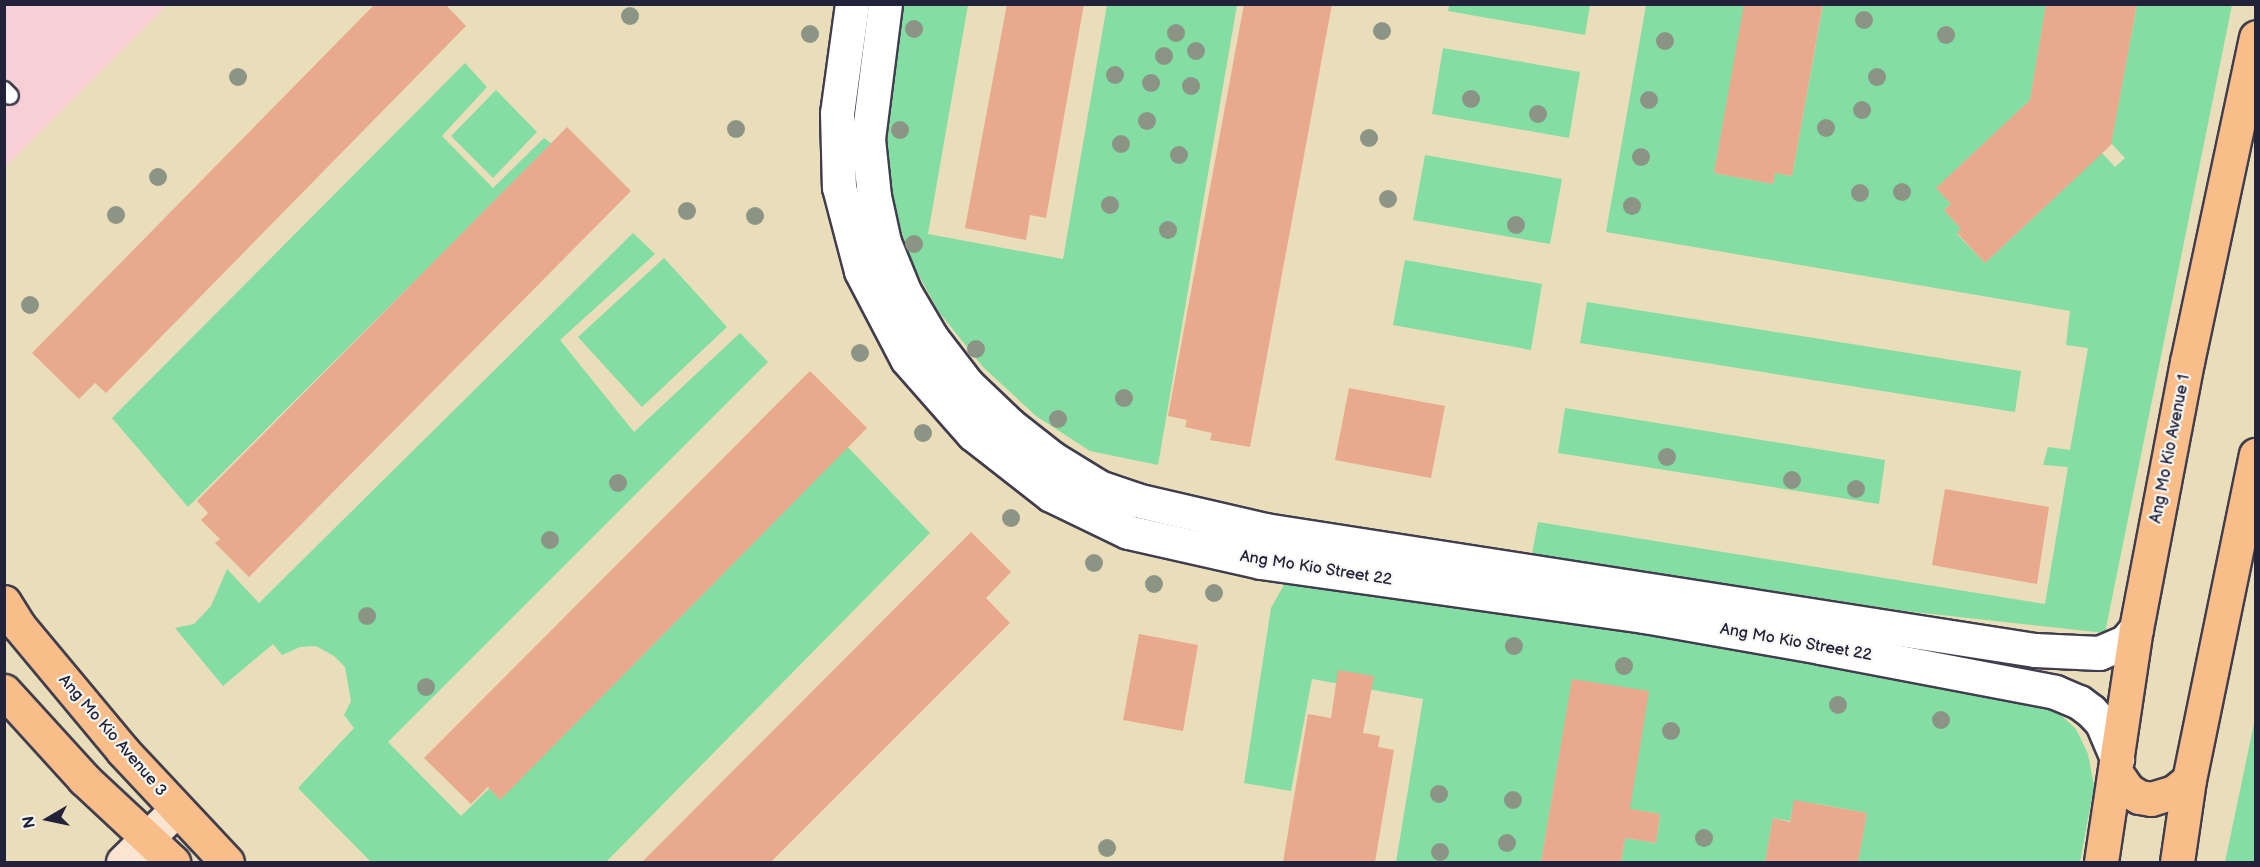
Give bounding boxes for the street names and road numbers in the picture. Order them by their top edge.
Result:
street label: Ang Mo Kio Avenue 1 [2147,373,2195,525]
street label: Ang Mo Kio Street 22 [1238,547,1394,591]
street label: Ang Mo Kio Street 22 [1718,620,1874,666]
street label: Ang Mo Kio Avenue 3 [54,671,170,801]

